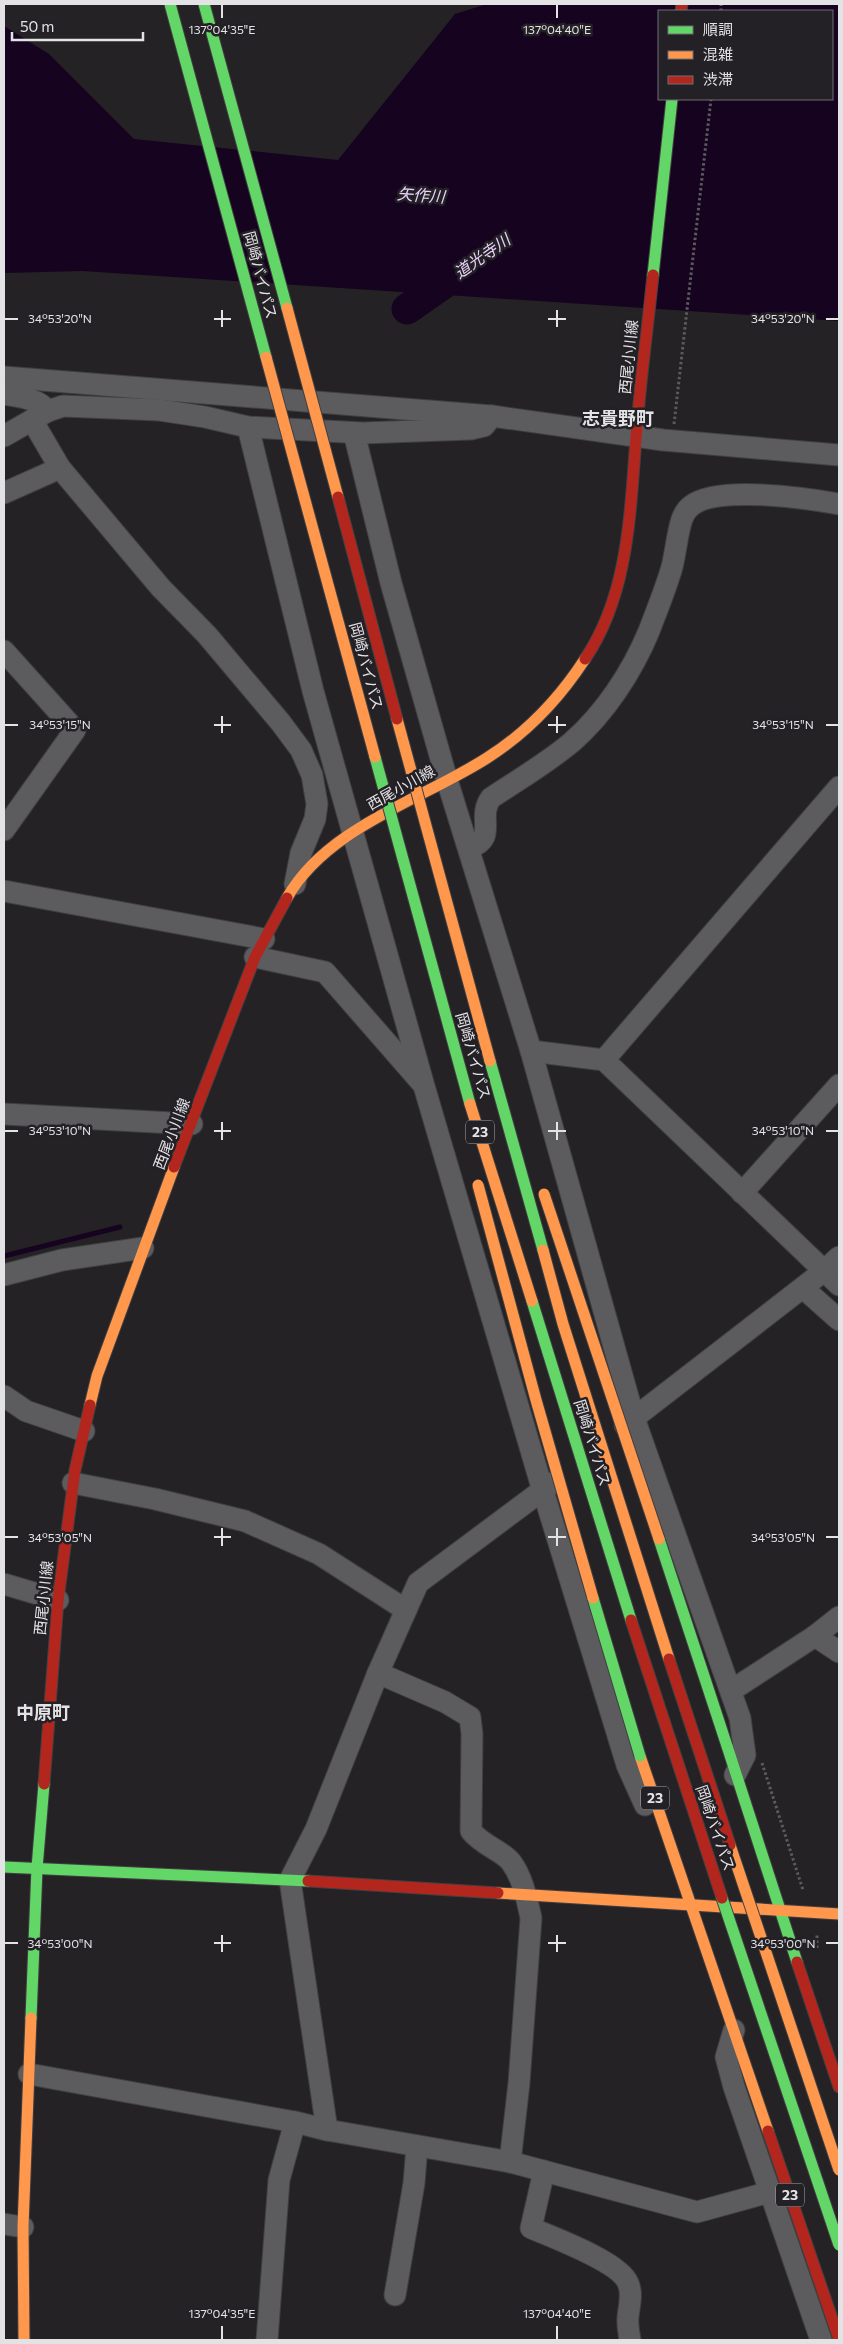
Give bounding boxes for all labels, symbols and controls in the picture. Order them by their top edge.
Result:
scale bar [12,10,144,42]
legend [658,10,833,100]
text: 50 m [20,17,54,35]
text: 順調 [703,20,733,38]
text: 137°04'35"E [189,22,255,36]
text: 137°04'40"E [523,22,591,36]
text: 混雑 [703,45,733,63]
text: 渋滞 [703,70,733,88]
water label: 矢作川 [396,183,448,206]
water label: 道光寺川 [450,228,515,282]
street label: 岡崎バイパス [241,229,281,320]
text: 34°53'20"N [28,311,92,325]
text: 34°53'20"N [751,311,815,325]
street label: 西尾小川線 [615,319,641,395]
district label: 志貴野町 [582,407,654,429]
street label: 岡崎バイパス [347,620,387,711]
text: 34°53'15"N [29,717,91,731]
text: 34°53'15"N [752,717,814,731]
street label: 西尾小川線 [363,761,438,813]
street label: 岡崎バイパス [453,1010,495,1101]
street label: 西尾小川線 [149,1095,193,1172]
road number: 23 [466,1120,494,1144]
text: 34°53'10"N [29,1123,91,1137]
text: 34°53'10"N [752,1123,814,1137]
street label: 岡崎バイパス [571,1397,615,1488]
text: 34°53'05"N [28,1530,92,1544]
text: 34°53'05"N [751,1530,815,1544]
street label: 西尾小川線 [30,1560,56,1636]
district label: 中原町 [16,1701,70,1723]
street label: 岡崎バイパス [693,1782,739,1873]
road number: 23 [641,1786,669,1810]
text: 34°53'00"N [28,1936,93,1950]
text: 34°53'00"N [751,1936,816,1950]
road number: 23 [776,2184,804,2206]
text: 137°04'35"E [189,2306,255,2320]
text: 137°04'40"E [523,2306,591,2320]

